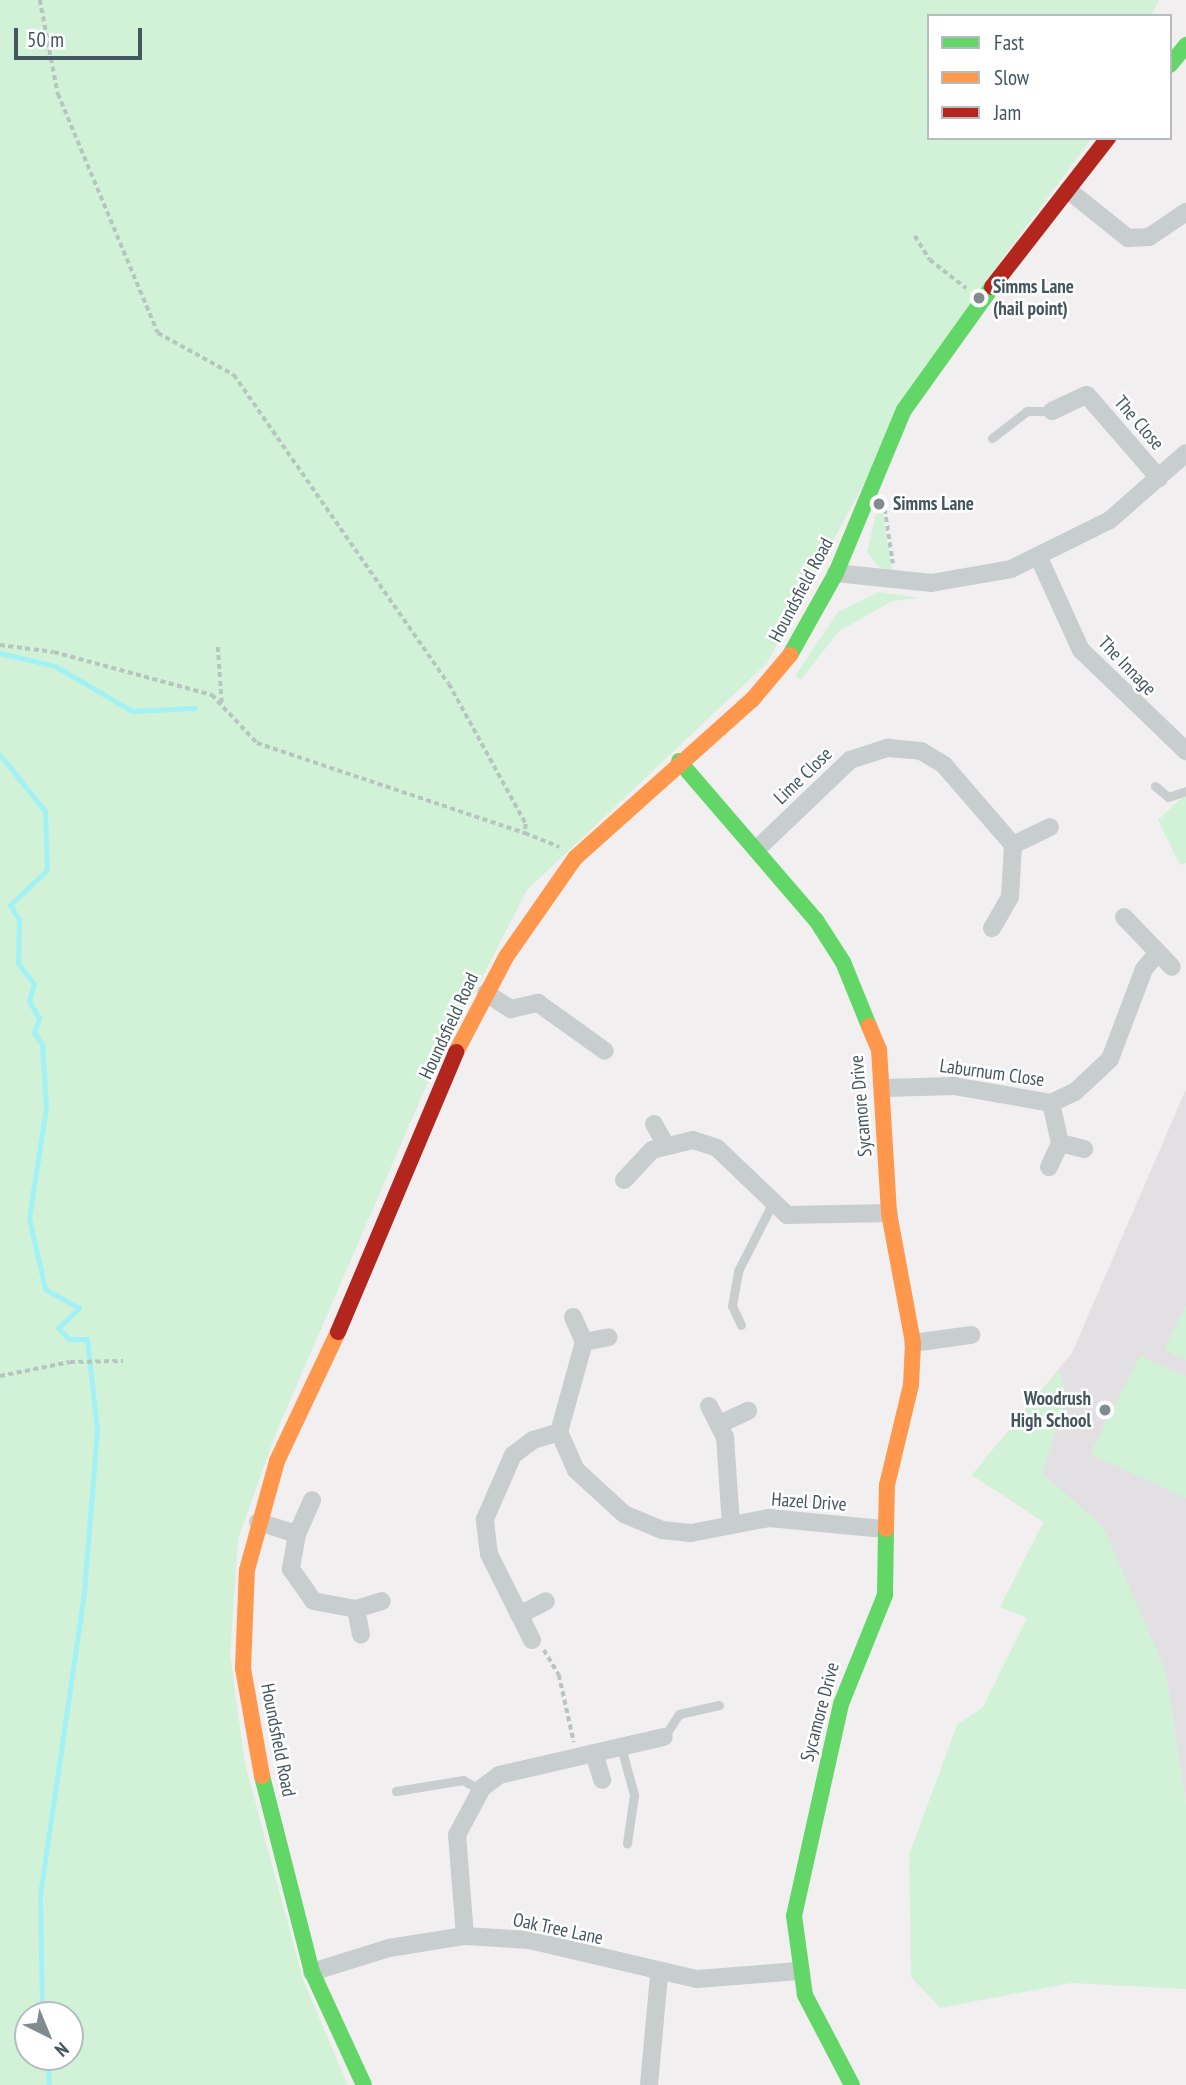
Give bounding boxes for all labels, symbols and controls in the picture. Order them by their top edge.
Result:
scale bar [18,14,145,58]
legend [927,14,1172,140]
text: 50 m [27,26,64,53]
text: Fast [994,29,1024,56]
text: Slow [994,64,1029,91]
text: Jam [994,99,1021,126]
place label: Simms Lane (hail point) [993,276,1074,320]
marker: Simms Lane (hail point) [971,290,987,306]
street label: The Close [1109,391,1169,455]
place label: Simms Lane [893,493,974,515]
marker: Simms Lane [871,496,887,512]
street label: Houndsfield Road [764,534,838,646]
street label: The Innage [1093,632,1161,700]
street label: Lime Close [769,743,837,809]
street label: Houndsfield Road [414,969,484,1083]
street label: Sycamore Drive [845,1054,877,1158]
street label: Laburnum Close [938,1054,1046,1092]
place label: Woodrush High School [1011,1388,1091,1432]
marker: Woodrush High School [1097,1402,1113,1418]
street label: Hazel Drive [771,1488,847,1516]
street label: Sycamore Drive [796,1660,844,1764]
street label: Houndsfield Road [256,1681,300,1799]
street label: Oak Tree Lane [510,1908,606,1950]
north arrow [14,2001,84,2071]
text: N [50,2038,74,2062]

